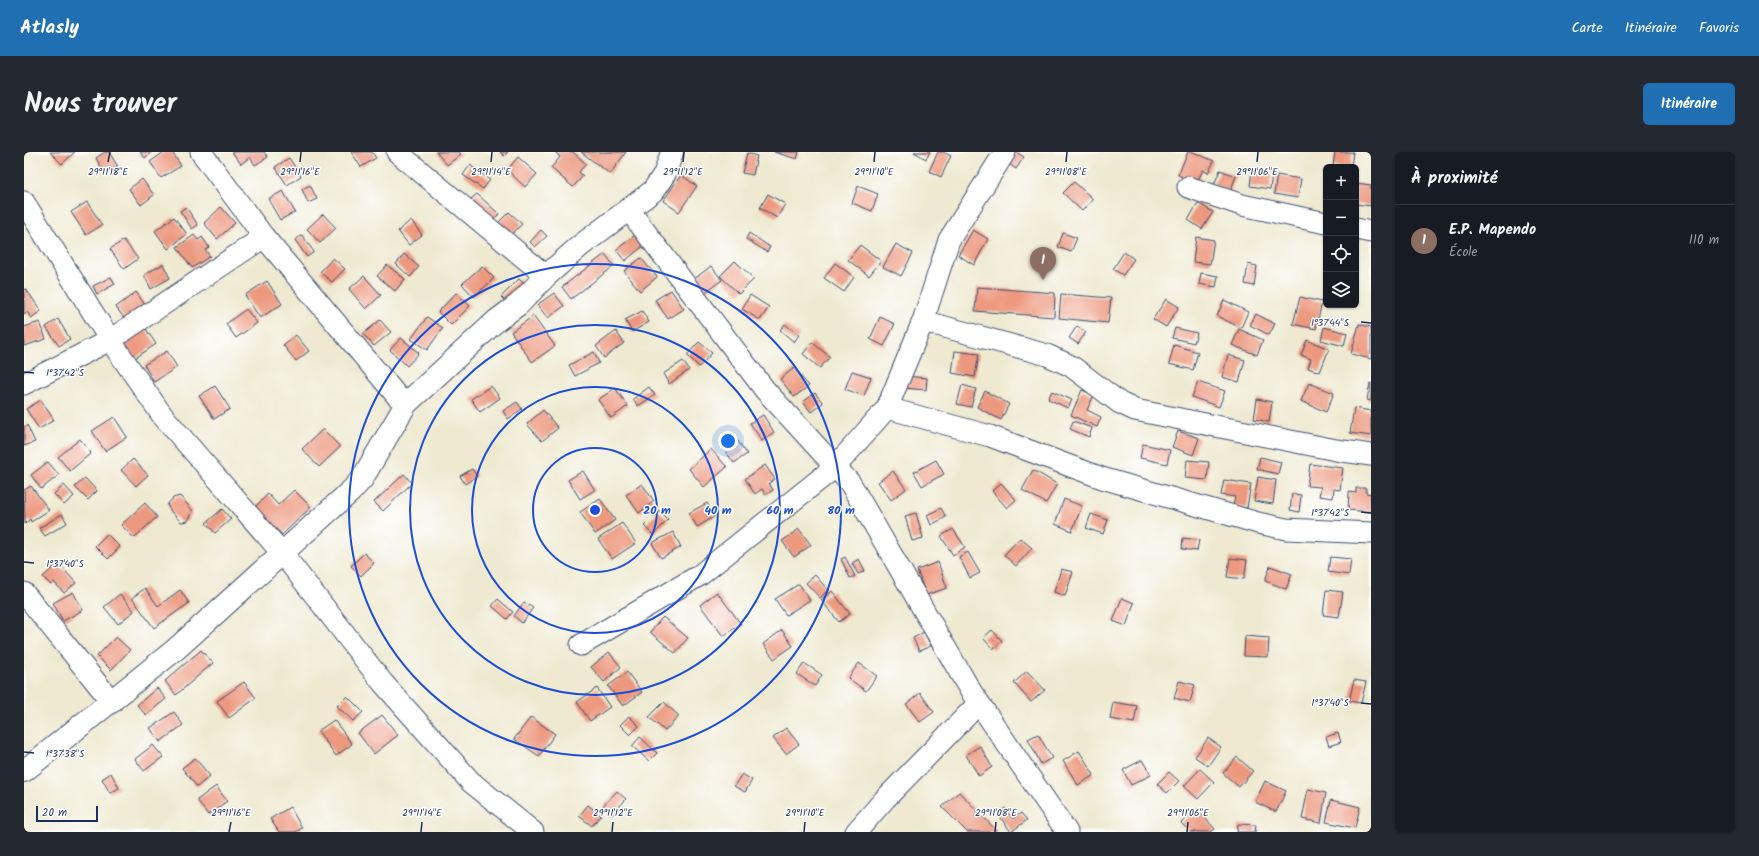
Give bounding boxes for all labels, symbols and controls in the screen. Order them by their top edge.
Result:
text: Atlasly [20,13,79,43]
text: Carte [1571,17,1603,39]
text: Itinéraire [1625,17,1677,39]
text: Favoris [1699,17,1739,39]
text: Nous trouver [24,82,177,127]
button: Itinéraire [1643,83,1735,125]
text: 29°11'18"E [88,164,129,180]
text: 29°11'16"E [280,164,321,180]
text: 29°11'14"E [471,164,512,180]
text: 29°11'12"E [663,164,704,180]
text: 29°11'10"E [854,164,895,180]
text: 29°11'08"E [1045,164,1088,180]
text: 29°11'06"E [1236,164,1279,180]
map controls [1323,164,1359,308]
button: + [1323,164,1359,200]
text: À proximité [1411,165,1498,192]
button: − [1323,200,1359,236]
text: E.P. Mapendo [1449,218,1536,242]
text: 1 [1422,230,1426,251]
text: 110 m [1689,230,1719,251]
button: locate [1323,236,1359,272]
text: École [1449,242,1477,263]
pin: 1 [1030,247,1056,280]
button: layers [1323,272,1359,308]
text: 1°37'44"S [1311,315,1350,331]
text: 1°37'42"S [46,365,85,381]
your location [718,431,738,451]
text: 20 m [643,501,671,520]
text: 40 m [704,501,732,520]
text: 60 m [766,501,794,520]
text: 80 m [827,501,855,520]
centre of rings [588,503,602,517]
text: 1°37'42"S [1311,505,1350,521]
text: 1°37'40"S [46,556,84,572]
text: 1°37'40"S [1311,695,1349,711]
text: 1°37'38"S [46,746,85,762]
scale bar [36,804,98,823]
text: 20 m [42,804,67,822]
text: 29°11'16"E [211,805,252,821]
text: 29°11'14"E [402,805,443,821]
text: 29°11'12"E [593,805,634,821]
text: 29°11'10"E [785,805,826,821]
text: 29°11'08"E [975,805,1018,821]
text: 29°11'06"E [1167,805,1210,821]

